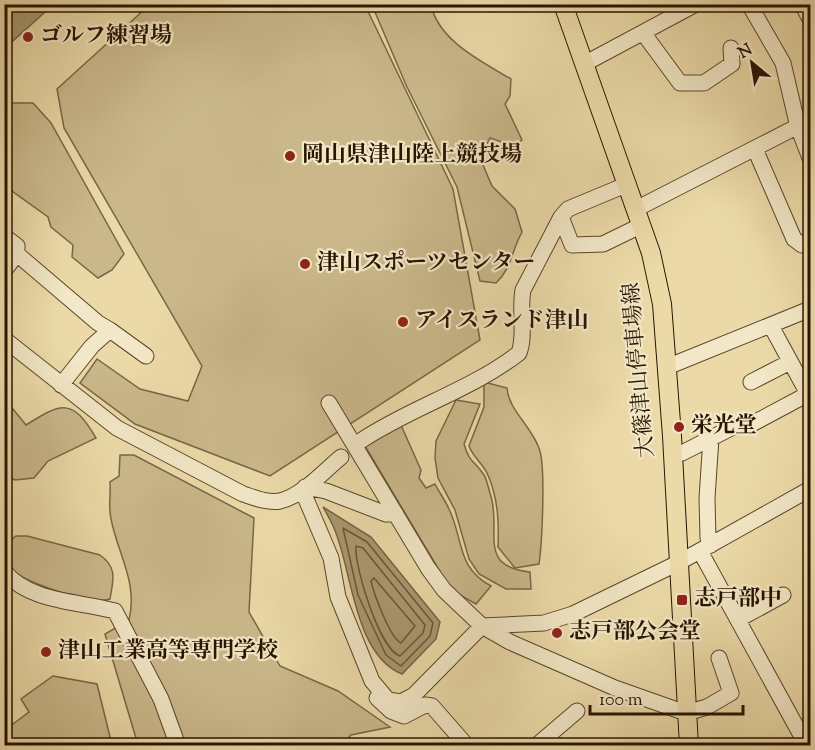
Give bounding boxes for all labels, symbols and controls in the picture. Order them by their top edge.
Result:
place label: ゴルフ練習場 [40,21,172,53]
marker: ゴルフ練習場 [21,30,35,44]
north arrow [722,33,782,93]
text: N [734,39,757,65]
place label: 岡山県津山陸上競技場 [302,140,522,172]
marker: 岡山県津山陸上競技場 [283,149,297,163]
place label: 津山スポーツセンター [317,248,535,280]
marker: 津山スポーツセンター [298,257,312,271]
street label: 大篠津山停車場線 [616,281,664,459]
place label: アイスランド津山 [415,306,589,338]
marker: アイスランド津山 [396,315,410,329]
place label: 栄光堂 [691,411,757,443]
marker: 栄光堂 [672,420,686,434]
place label: 志戸部中 [694,584,782,616]
marker: 志戸部中 [675,593,689,607]
place label: 志戸部公会堂 [569,617,701,649]
marker: 志戸部公会堂 [550,626,564,640]
place label: 津山工業高等専門学校 [58,636,278,668]
marker: 津山工業高等専門学校 [39,645,53,659]
scale bar [590,678,743,716]
text: 100 m [599,688,643,714]

